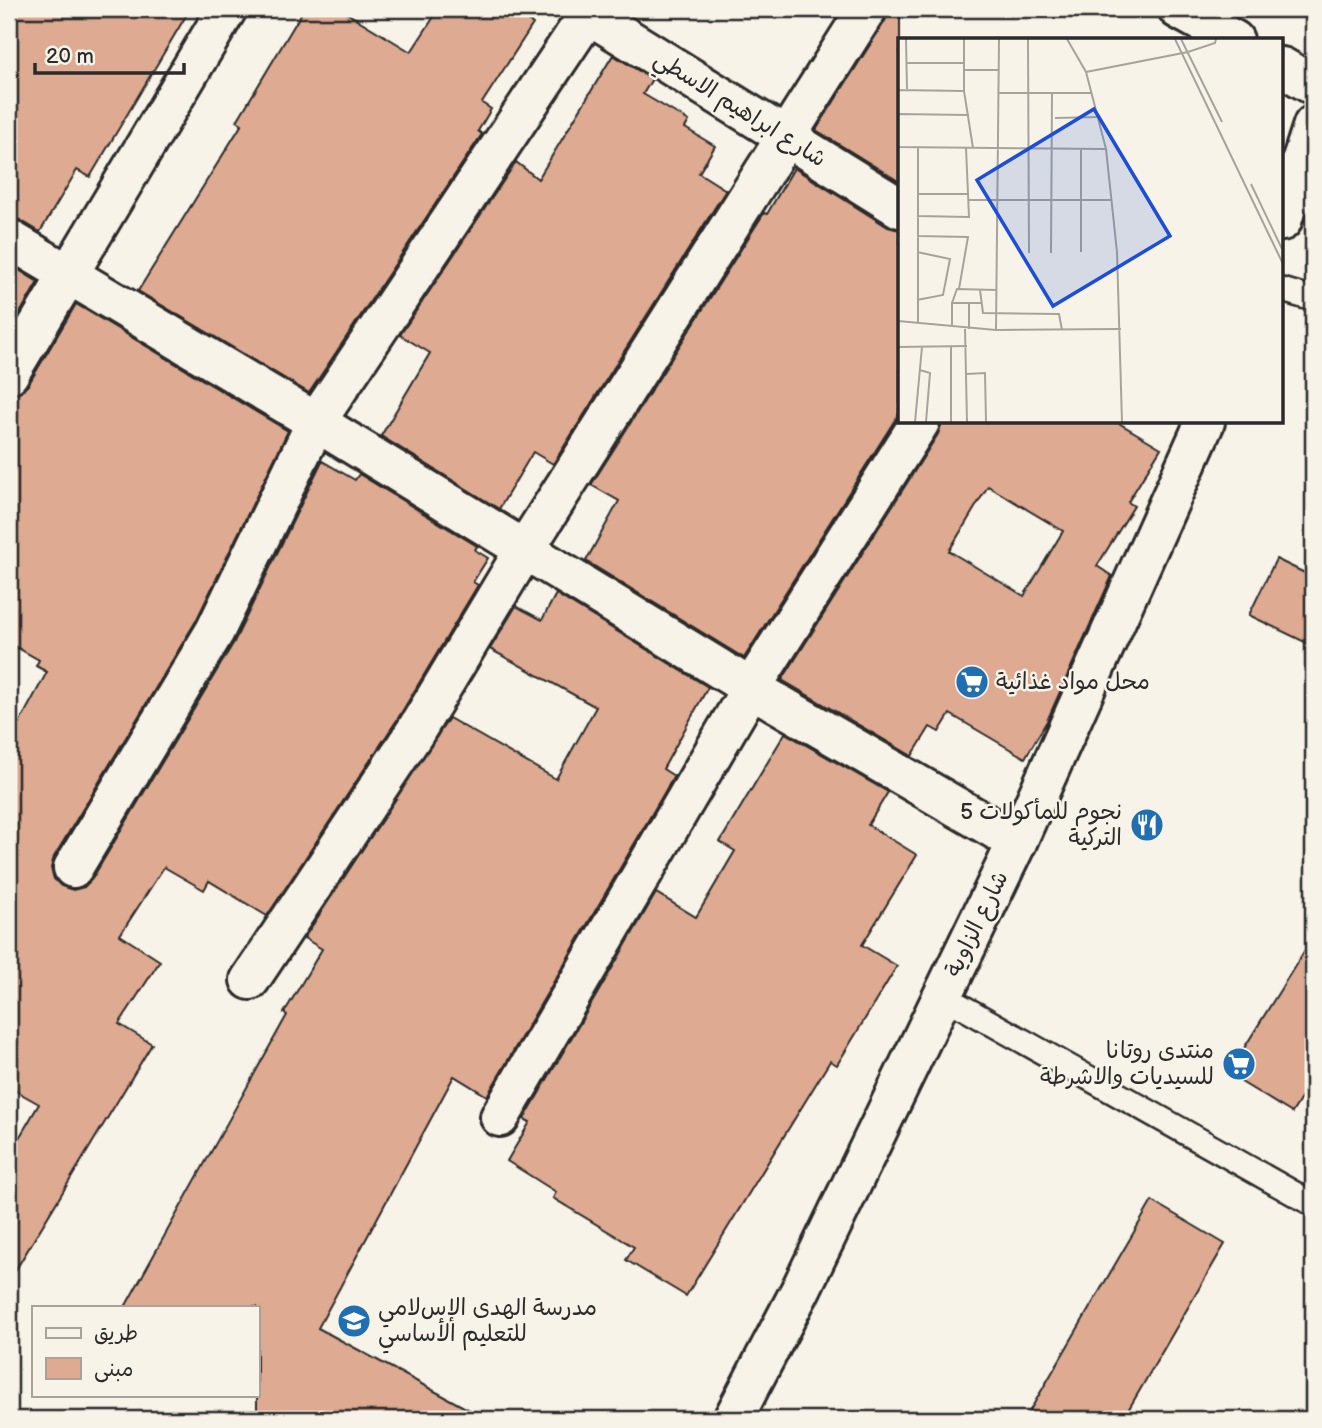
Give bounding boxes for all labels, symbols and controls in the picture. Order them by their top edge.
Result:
scale bar [35,32,184,76]
inset map [898,38,1284,424]
text: 20 m [46,44,94,69]
street label: شارع ابراهيم الاسطي [645,45,831,178]
supermarket icon: محل مواد غذائية [953,663,991,701]
place label: محل مواد غذائية [996,668,1150,696]
place label: 5 نجوم للمأكولات التركية [960,797,1122,852]
restaurant icon: 5 نجوم للمأكولات التركية [1128,806,1166,844]
street label: شارع الزاوية [939,866,1016,982]
place label: منتدى روتانا للسيديات والاشرطة [1040,1037,1214,1091]
supermarket icon: منتدى روتانا للسيديات والاشرطة [1220,1045,1258,1083]
place label: مدرسة الهدى الإسﻻمي للتعليم الأساسي [378,1294,597,1354]
school or university icon: مدرسة الهدى الإسﻻمي للتعليم الأساسي [335,1302,373,1340]
legend [32,1306,259,1396]
text: طريق [94,1321,138,1346]
text: مبنى [94,1357,133,1383]

